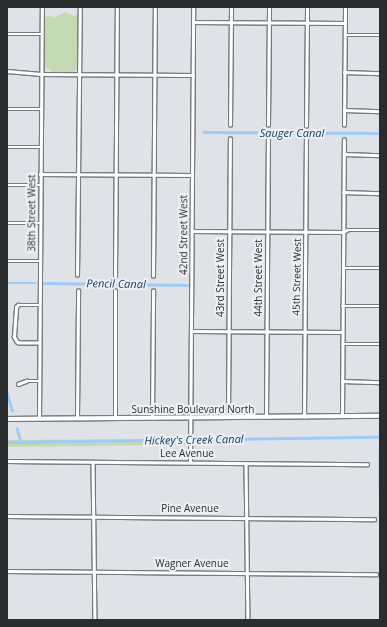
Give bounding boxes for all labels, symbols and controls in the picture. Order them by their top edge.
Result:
water label: Sauger Canal [260,126,324,140]
street label: 38th Street West [26,174,38,252]
street label: 42nd Street West [178,195,190,275]
street label: 45th Street West [290,238,304,316]
street label: 43rd Street West [215,239,227,317]
street label: 44th Street West [253,239,265,317]
water label: Pencil Canal [86,277,146,291]
street label: Sunshine Boulevard North [132,404,254,416]
water label: Hickey's Creek Canal [144,433,244,447]
street label: Lee Avenue [160,448,214,460]
street label: Pine Avenue [161,503,219,515]
street label: Wagner Avenue [155,558,229,570]

